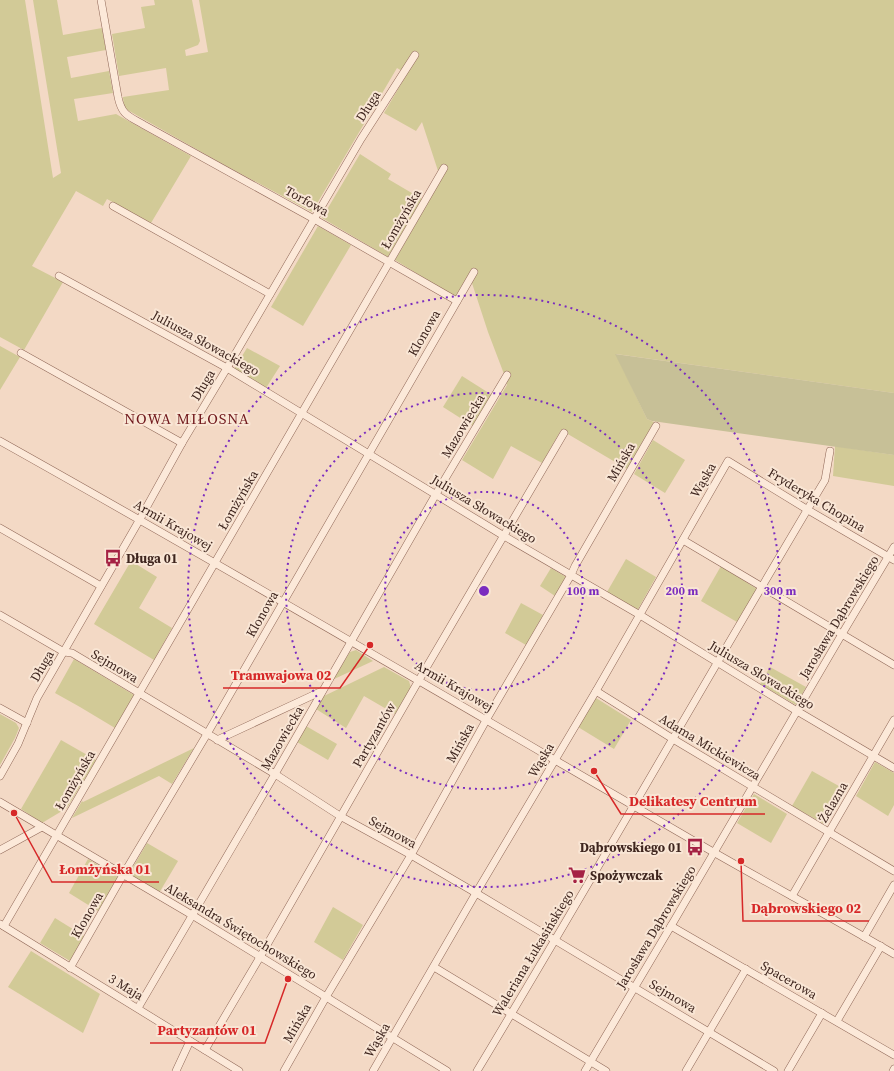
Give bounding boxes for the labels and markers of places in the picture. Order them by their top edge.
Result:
bus stop icon: Długa 01 [103,548,123,568]
place label: Długa 01 [126,550,178,567]
centre of rings [477,584,491,598]
callout: Tramwajowa 02 [223,662,340,688]
callout: Delikatesy Centrum [621,788,765,814]
bus stop icon: Dąbrowskiego 01 [685,837,705,857]
place label: Dąbrowskiego 01 [580,839,682,856]
callout: Łomżyńska 01 [52,856,159,882]
supermarket icon: Spożywczak [567,865,587,885]
place label: Spożywczak [590,867,663,884]
callout: Dąbrowskiego 02 [743,895,869,921]
callout: Partyzantów 01 [150,1017,265,1043]

